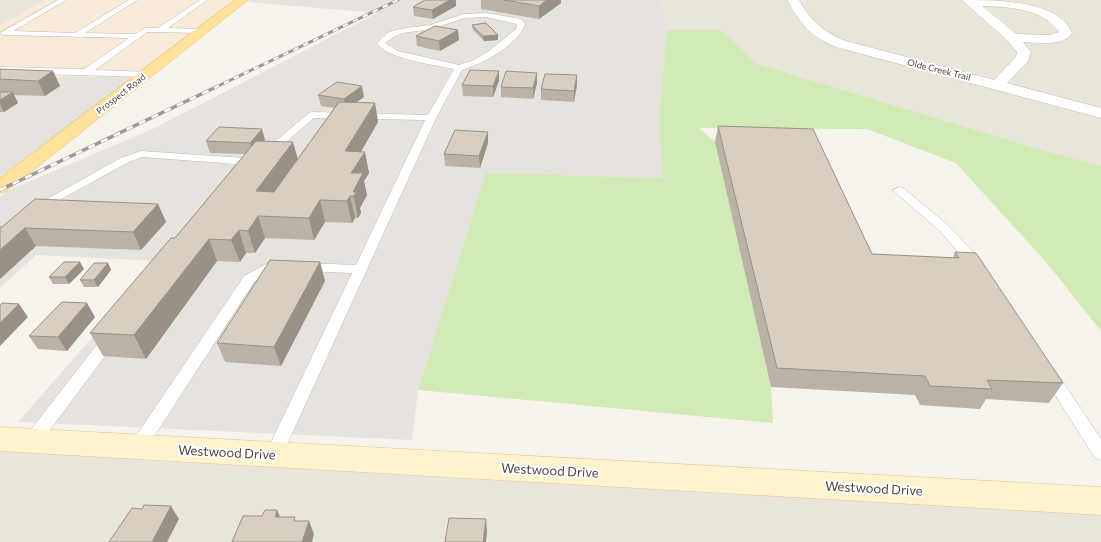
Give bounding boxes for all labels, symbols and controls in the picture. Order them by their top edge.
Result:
street label: Olde Creek Trail [906,56,972,83]
street label: Prospect Road [94,71,147,116]
street label: Westwood Drive [178,441,276,463]
street label: Westwood Drive [501,459,599,481]
street label: Westwood Drive [825,477,923,499]

